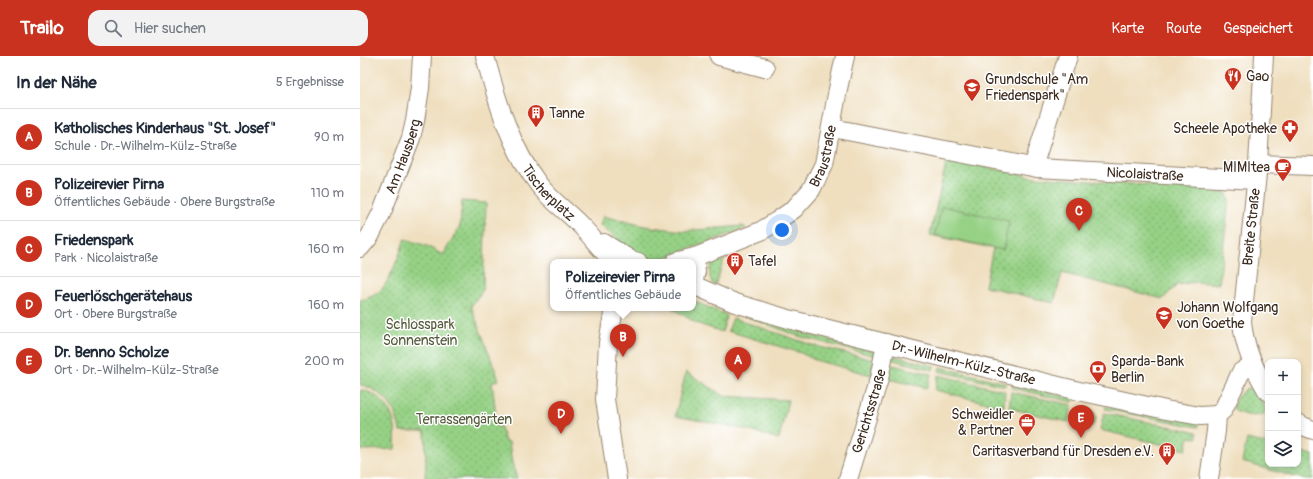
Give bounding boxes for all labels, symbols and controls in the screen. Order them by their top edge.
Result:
search box [88,10,368,46]
text: Trailo [20,16,64,40]
icon: search [102,17,124,39]
text: Hier suchen [134,19,206,38]
text: Karte [1112,20,1144,37]
text: Route [1166,20,1201,37]
text: Gespeichert [1223,20,1293,37]
restaurant icon: Gao [1223,66,1243,91]
place label: Gao [1246,68,1270,85]
place label: Grundschule "Am Friedenspark" [985,71,1088,104]
text: In der Nähe [16,72,97,93]
text: 5 Ergebnisse [276,74,344,90]
school or university icon: Grundschule "Am Friedenspark" [962,77,982,102]
building icon: Tanne [526,103,546,128]
place label: Tanne [549,105,585,122]
street label: Am Hausberg [382,117,424,196]
pharmacy icon: Scheele Apotheke [1280,118,1300,143]
text: Katholisches Kinderhaus "St. Josef" [54,119,276,138]
place label: Scheele Apotheke [1173,120,1277,137]
street label: Braustraße [806,124,840,190]
text: A [25,129,33,145]
text: 90 m [314,129,344,145]
text: Schule · Dr.-Wilhelm-Külz-Straße [54,138,237,154]
cafe icon: MIMItea [1273,157,1293,182]
place label: MIMItea [1223,159,1270,176]
street label: Tischerplatz [518,161,579,225]
street label: Nicolaistraße [1106,164,1184,185]
text: Polizeirevier Pirna [54,175,164,194]
text: B [25,185,33,201]
text: 110 m [311,185,344,201]
street label: Breite Straße [1239,188,1264,266]
text: Öffentliches Gebäude · Obere Burgstraße [54,194,275,210]
pin: C [1066,198,1092,231]
your location [772,220,792,240]
text: Friedenspark [54,231,134,250]
text: C [25,241,33,257]
text: 160 m [308,241,344,257]
text: Park · Nicolaistraße [54,250,158,266]
building icon: Tafel [725,251,745,276]
place label: Tafel [748,253,777,270]
popup [550,259,696,311]
text: Polizeirevier Pirna [565,268,675,287]
text: Feuerlöschgerätehaus [54,287,192,306]
text: Öffentliches Gebäude [565,287,681,303]
text: D [25,297,33,313]
text: 160 m [308,297,344,313]
place label: Johann Wolfgang von Goethe [1176,299,1278,332]
school or university icon: Johann Wolfgang von Goethe [1154,305,1174,330]
text: Ort · Obere Burgstraße [54,306,177,322]
park label: Schlosspark Sonnenstein [383,316,457,349]
pin: B [610,324,636,357]
street label: Dr.-Wilhelm-Külz-Straße [890,337,1037,389]
text: Dr. Benno Scholze [54,343,169,362]
pin: A [725,347,751,380]
text: E [26,353,32,369]
text: 200 m [305,353,344,369]
place label: Sparda-Bank Berlin [1111,353,1184,386]
bank icon: Sparda-Bank Berlin [1088,359,1108,384]
map controls [1265,359,1301,467]
button: + [1265,359,1301,395]
text: Ort · Dr.-Wilhelm-Külz-Straße [54,362,219,378]
street label: Gerichtsstraße [848,368,890,456]
button: − [1265,395,1301,431]
pin: D [548,401,574,434]
pin: E [1068,405,1094,438]
place label: Schweidler & Partner [951,406,1014,439]
park label: Terrassengärten [416,411,512,428]
office icon: Schweidler & Partner [1017,412,1037,437]
button: layers [1265,431,1301,467]
building icon: Caritasverband für Dresden e.V. [1157,441,1177,466]
place label: Caritasverband für Dresden e.V. [972,443,1154,460]

